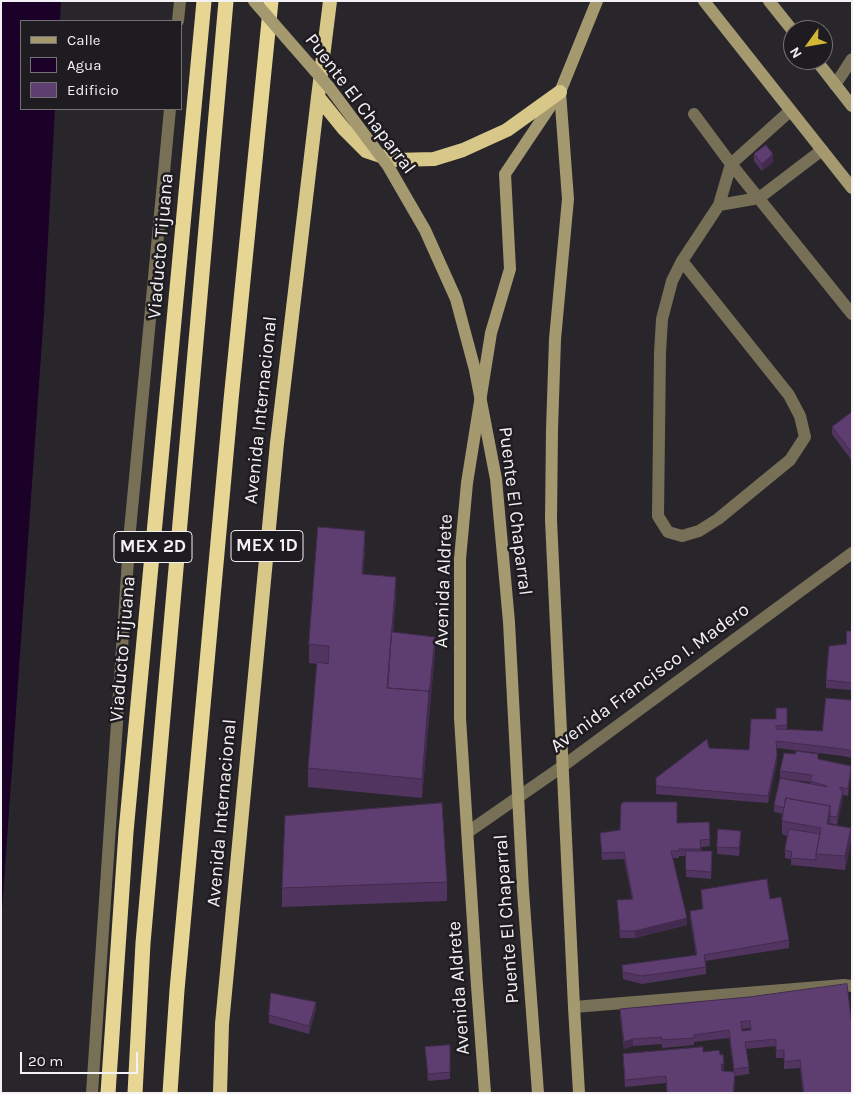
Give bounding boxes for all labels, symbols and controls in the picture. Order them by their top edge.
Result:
legend [20,20,182,110]
north arrow [783,20,833,70]
street label: Puente El Chaparral [300,29,420,179]
text: Calle [67,31,101,49]
text: N [786,44,806,61]
text: Agua [67,56,101,74]
text: Edificio [67,81,119,99]
street label: Viaducto Tijuana [143,172,179,320]
street label: Avenida Internacional [240,315,282,505]
street label: Puente El Chaparral [493,425,537,597]
street label: Avenida Aldrete [430,514,458,648]
road number: MEX 1D [231,530,303,562]
road number: MEX 2D [114,532,192,562]
street label: Viaducto Tijuana [105,575,141,723]
street label: Avenida Francisco I. Madero [546,598,754,758]
street label: Avenida Internacional [202,718,242,908]
street label: Puente El Chaparral [490,834,524,1004]
street label: Avenida Aldrete [443,920,475,1056]
scale bar [22,1042,140,1074]
text: 20 m [28,1052,63,1070]

